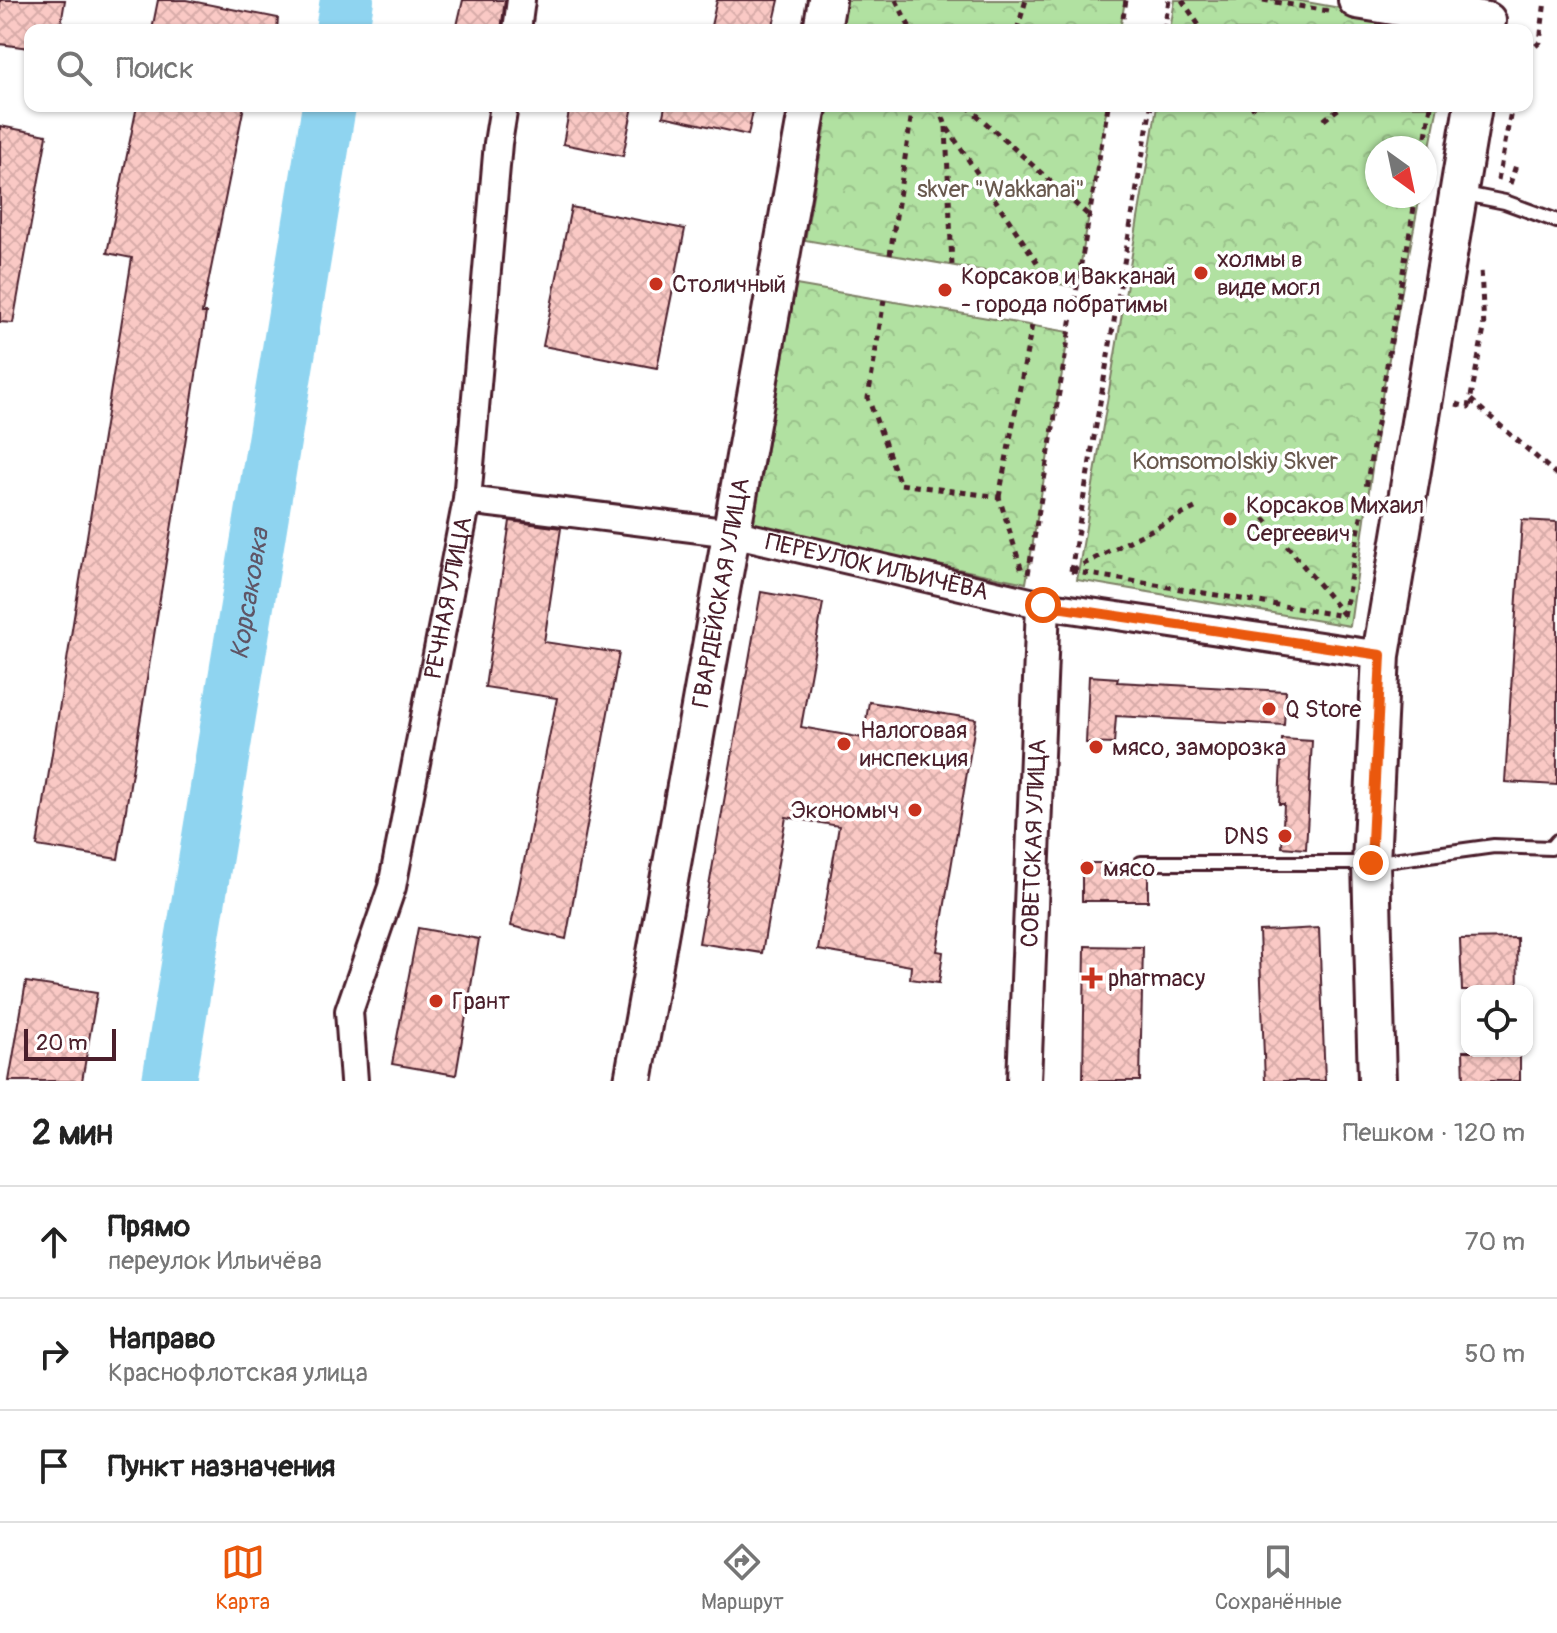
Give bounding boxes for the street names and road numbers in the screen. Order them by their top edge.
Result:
street label: ГВАРДЕЙСКАЯ УЛИЦА [686,476,756,710]
street label: РЕЧНАЯ УЛИЦА [419,514,478,681]
street label: ПЕРЕУЛОК ИЛЬИЧЁВА [763,527,991,607]
street label: СОВЕТСКАЯ УЛИЦА [1015,738,1053,948]

